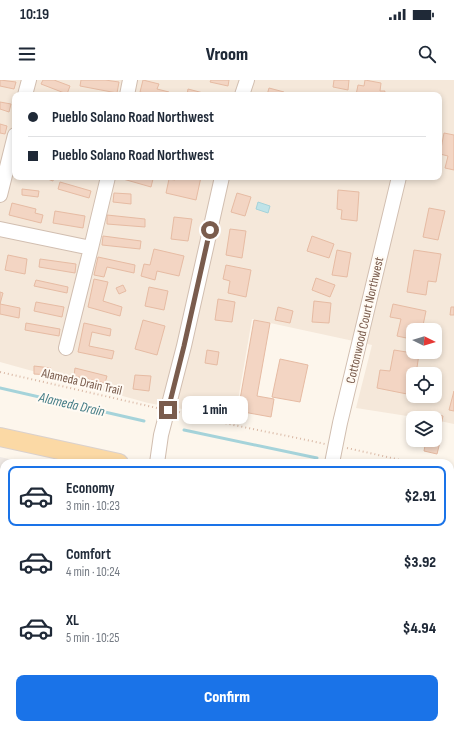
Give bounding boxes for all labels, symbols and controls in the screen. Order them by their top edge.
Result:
text: 10:19 [20,5,49,24]
icon: menu [16,43,38,65]
icon: search [416,43,438,65]
text: Vroom [206,44,248,65]
text: Pueblo Solano Road Northwest [52,108,214,127]
text: Pueblo Solano Road Northwest [52,146,214,165]
route start [201,221,219,239]
street label: Cottonwood Court Northwest [343,255,387,385]
north arrow [406,323,442,359]
map controls [406,323,442,447]
street label: Alameda Drain Trail [39,365,123,399]
button: locate [406,367,442,403]
water label: Alameda Drain [36,388,106,420]
callout: 1 min [182,396,248,424]
route end [159,401,177,419]
text: 1 min [203,402,227,418]
button: layers [406,411,442,447]
icon: car [18,478,54,514]
text: Economy [66,479,115,498]
text: $2.91 [405,487,436,506]
text: 3 min · 10:23 [66,498,120,514]
icon: car [18,544,54,580]
text: Comfort [66,545,111,564]
text: $3.92 [404,553,436,572]
text: 4 min · 10:24 [66,564,120,580]
icon: car [18,610,54,646]
text: XL [66,611,79,630]
text: $4.94 [403,619,436,638]
text: 5 min · 10:25 [66,630,120,646]
button: Confirm [16,675,438,721]

